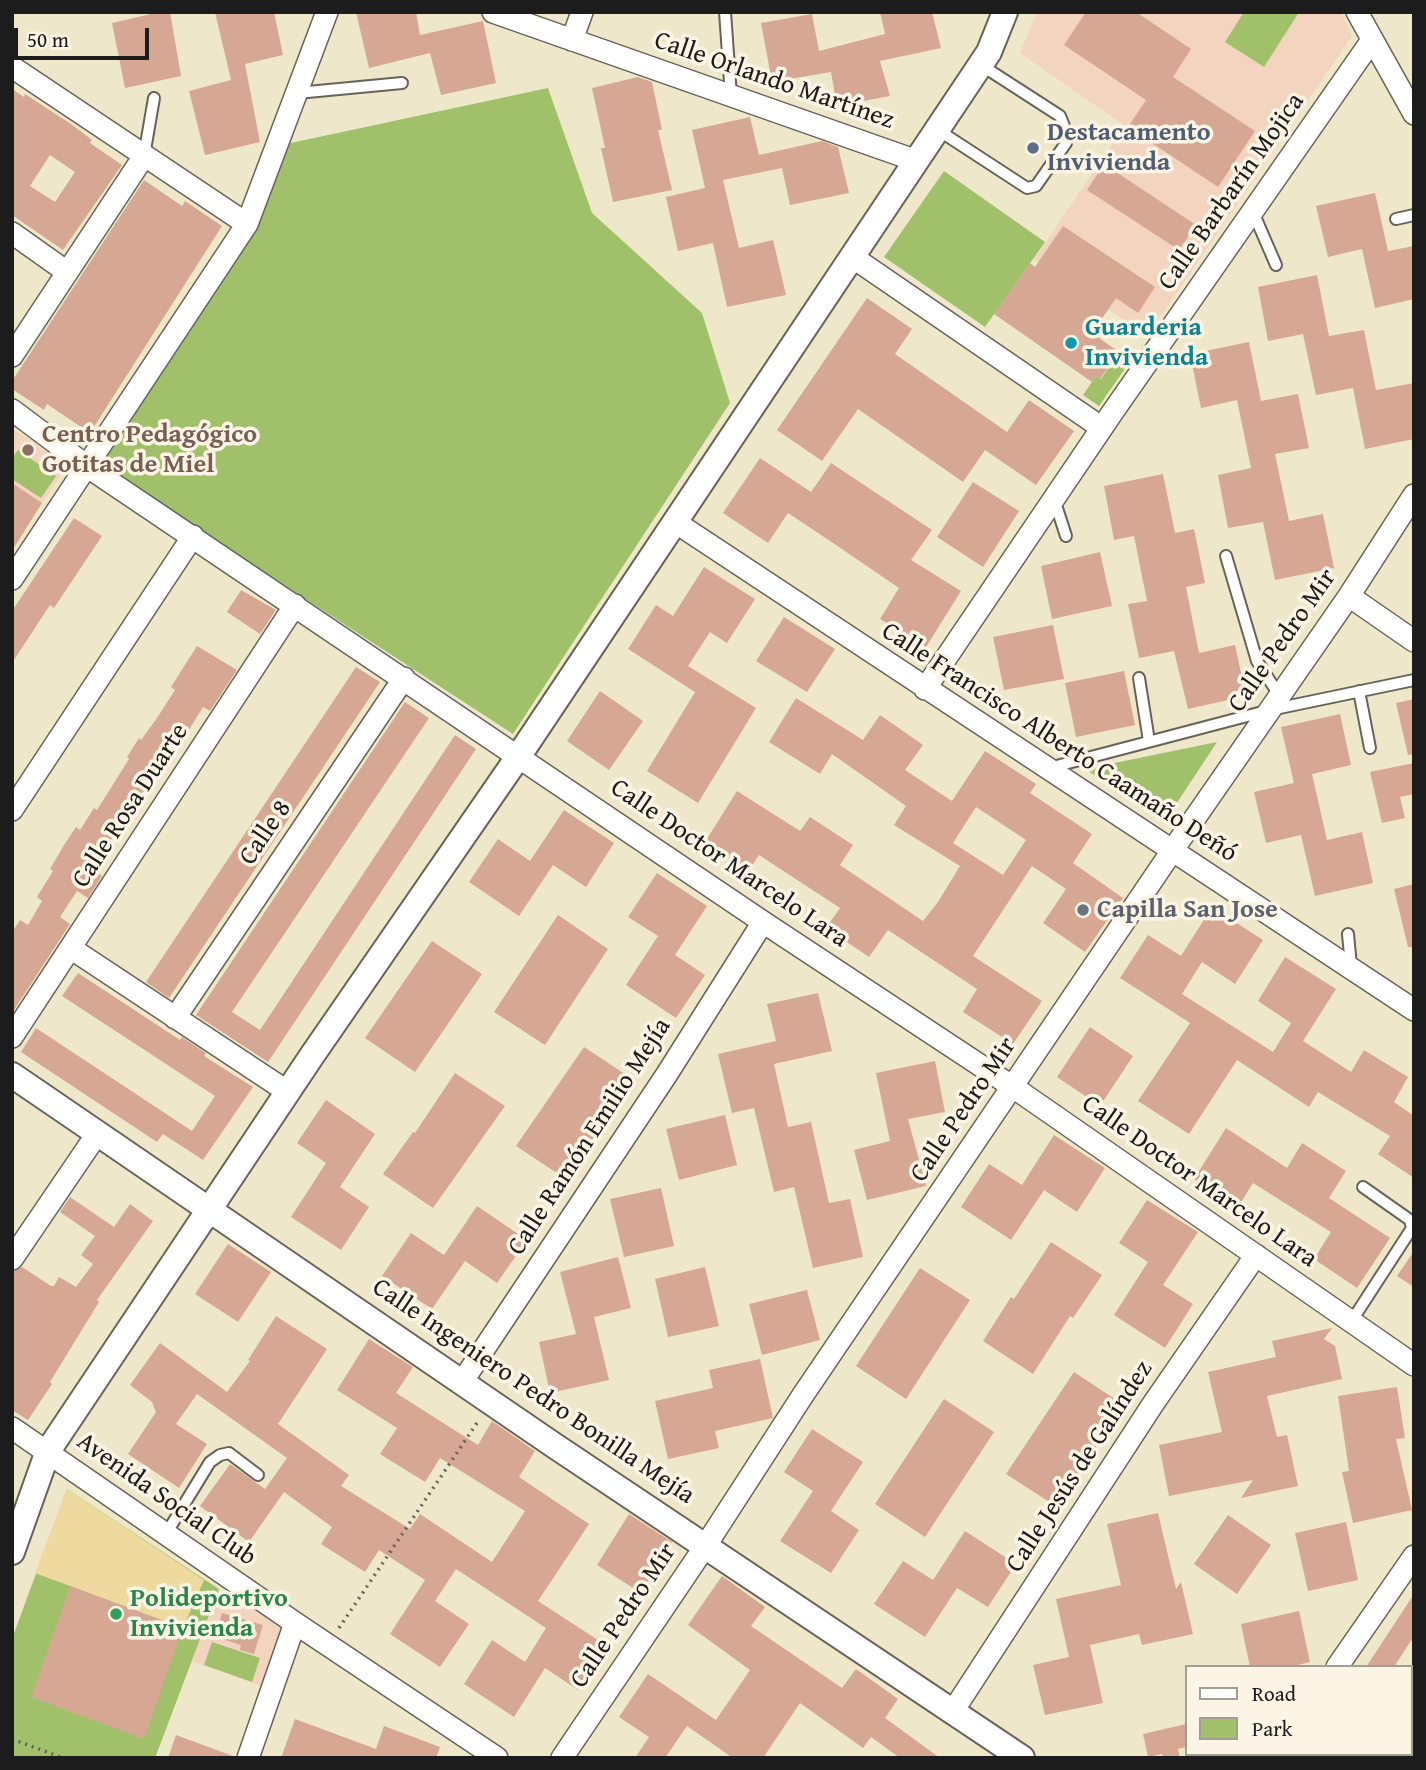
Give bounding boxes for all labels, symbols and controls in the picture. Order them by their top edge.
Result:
scale bar [18,14,152,58]
text: 50 m [27,24,69,55]
street label: Calle Orlando Martínez [650,25,898,137]
street label: Calle Barbarín Mojica [1152,87,1312,297]
place label: Destacamento Invivienda [1047,117,1210,178]
marker: Destacamento Invivienda [1025,140,1041,156]
place label: Guarderia Invivienda [1085,312,1208,374]
marker: Guarderia Invivienda [1063,335,1079,351]
place label: Centro Pedagógico Gotitas de Miel [42,419,257,480]
marker: Centro Pedagógico Gotitas de Miel [20,442,36,458]
street label: Calle Pedro Mir [1222,563,1344,719]
street label: Calle Francisco Alberto Caamaño Deñó [875,616,1243,870]
street label: Calle Rosa Duarte [66,718,196,894]
street label: Calle Doctor Marcelo Lara [604,773,854,955]
street label: Calle 8 [233,795,299,871]
place label: Capilla San Jose [1097,894,1278,926]
marker: Capilla San Jose [1075,902,1091,918]
street label: Calle Ramón Emilio Mejía [502,1013,678,1261]
street label: Calle Pedro Mir [904,1032,1024,1188]
street label: Calle Doctor Marcelo Lara [1075,1089,1323,1275]
street label: Calle Ingeniero Pedro Bonilla Mejía [366,1272,700,1512]
street label: Calle Jesús de Galíndez [1000,1355,1160,1579]
street label: Avenida Social Club [70,1426,262,1574]
street label: Calle Pedro Mir [564,1538,684,1694]
place label: Polideportivo Invivienda [130,1583,288,1644]
marker: Polideportivo Invivienda [108,1606,124,1622]
legend [1184,1665,1412,1756]
text: Road [1252,1678,1296,1709]
text: Park [1252,1713,1293,1744]

